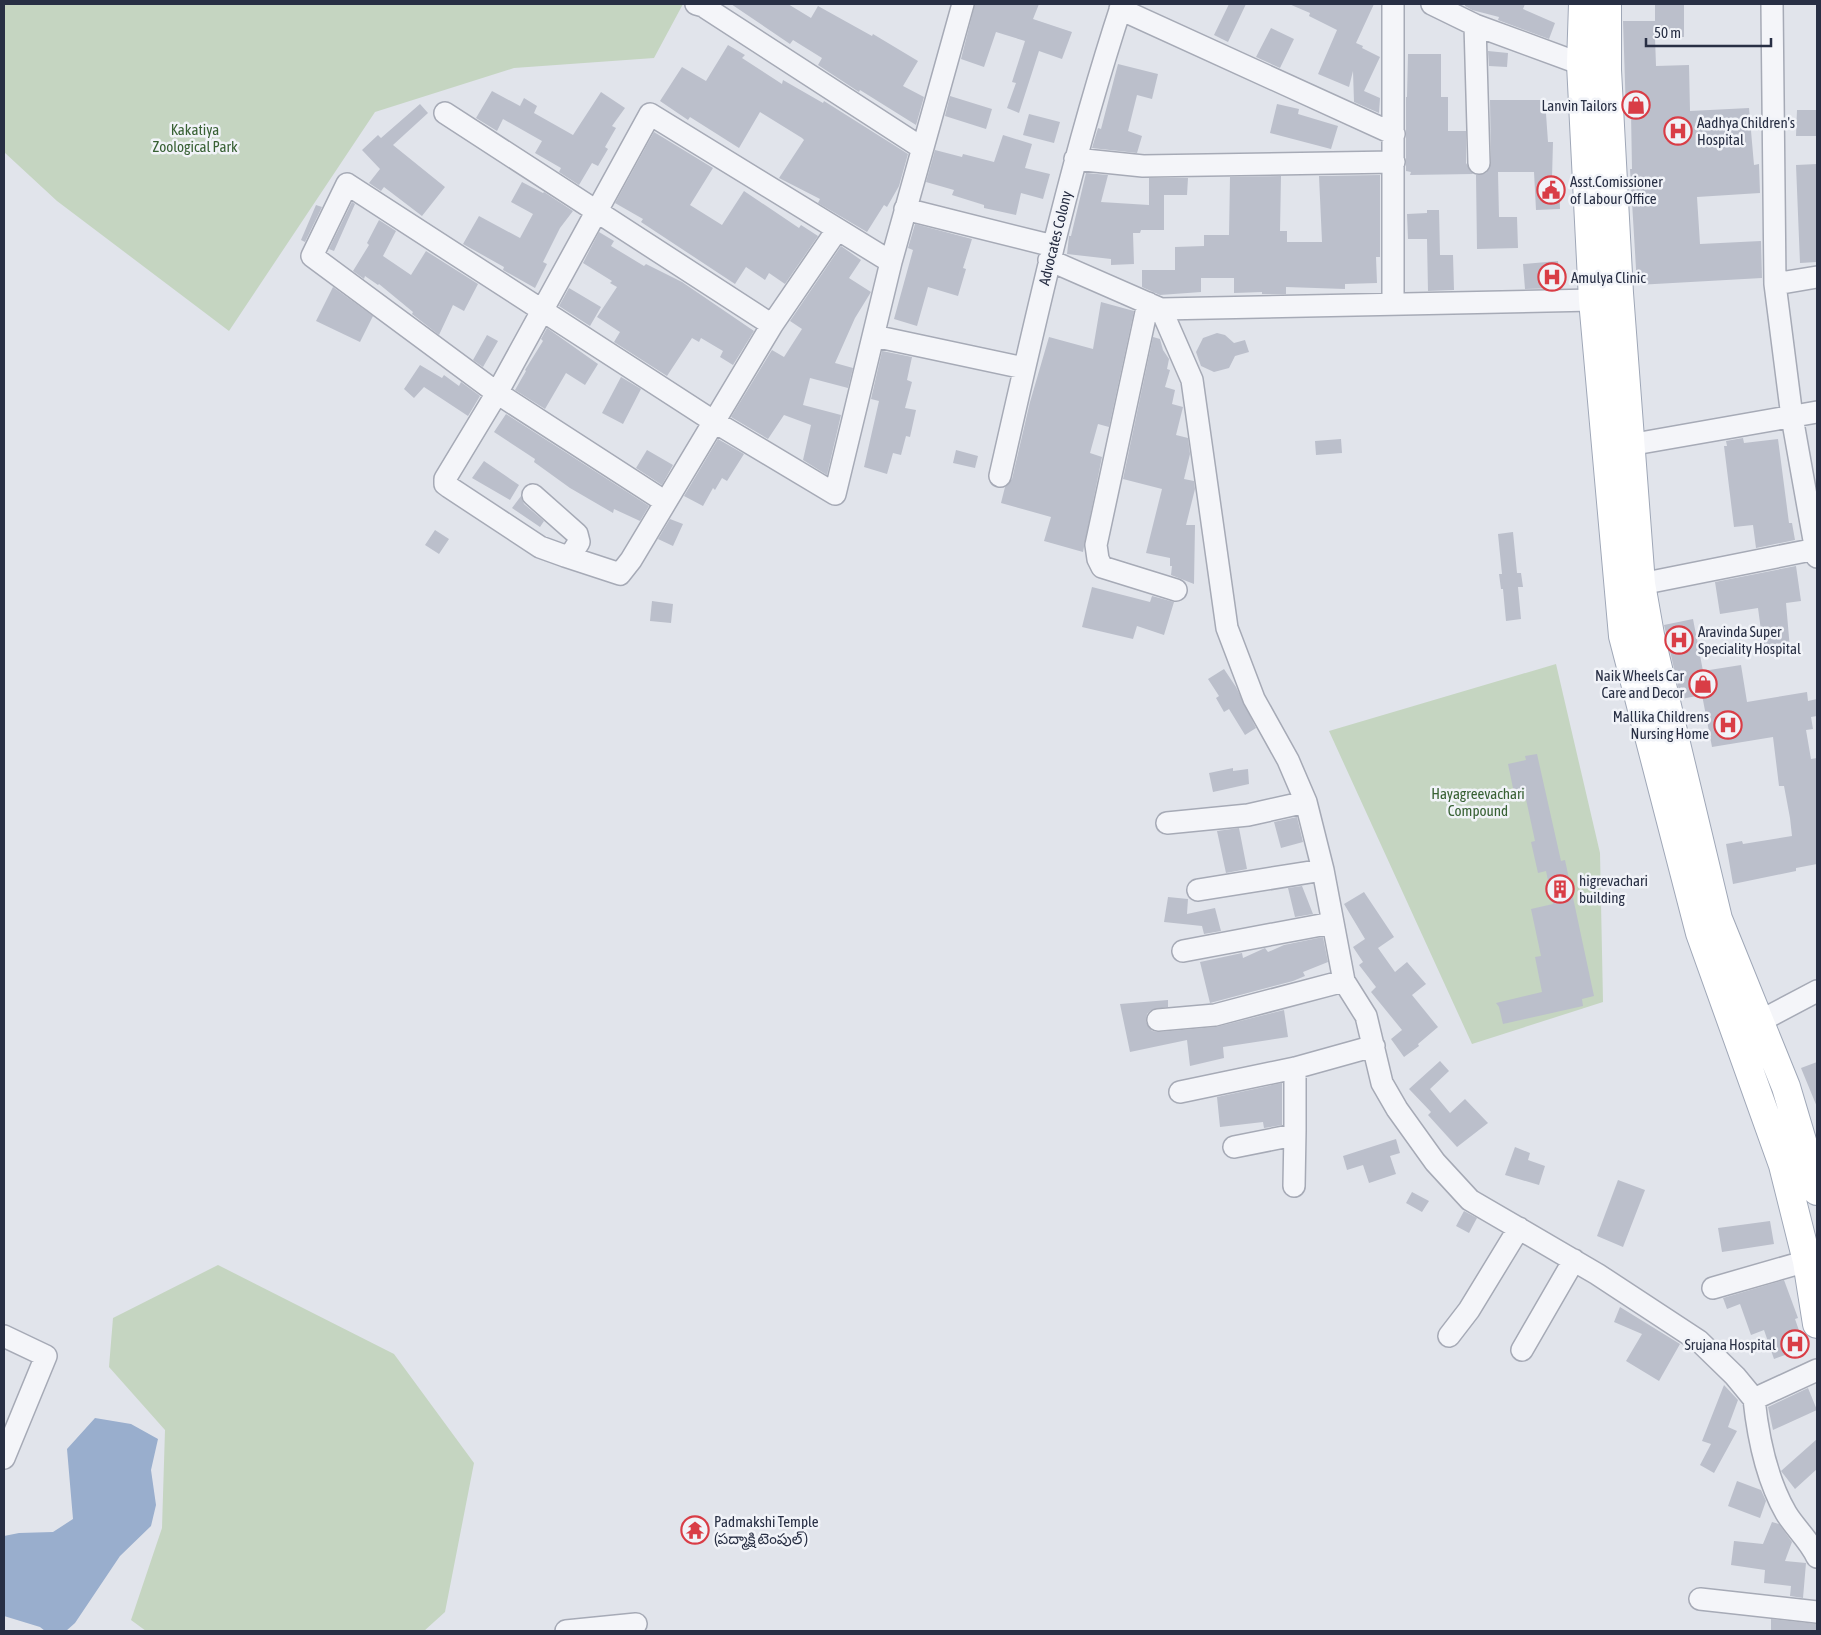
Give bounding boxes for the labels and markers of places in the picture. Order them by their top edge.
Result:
shop icon: Lanvin Tailors [1621,90,1651,120]
place label: Lanvin Tailors [1541,97,1617,114]
place label: Aadhya Children's Hospital [1697,114,1795,148]
hospital icon: Aadhya Children's Hospital [1663,116,1693,146]
place label: Asst.Comissioner of Labour Office [1570,173,1663,207]
public building icon: Asst.Comissioner of Labour Office [1536,175,1566,205]
hospital icon: Amulya Clinic [1537,262,1567,292]
place label: Amulya Clinic [1571,269,1646,286]
place label: Aravinda Super Speciality Hospital [1698,623,1801,657]
hospital icon: Aravinda Super Speciality Hospital [1664,625,1694,655]
place label: Naik Wheels Car Care and Decor [1595,667,1685,701]
shop icon: Naik Wheels Car Care and Decor [1688,669,1718,699]
place label: Mallika Childrens Nursing Home [1613,708,1709,742]
hospital icon: Mallika Childrens Nursing Home [1713,710,1743,740]
place label: higrevachari building [1579,872,1648,906]
building icon: higrevachari building [1545,874,1575,904]
hospital icon: Srujana Hospital [1780,1329,1810,1359]
place label: Srujana Hospital [1684,1336,1776,1353]
place label: Padmakshi Temple (పద్మాక్షి టెంపుల్ ) [714,1513,819,1550]
temple icon: Padmakshi Temple (పద్మాక్షి టెంపుల్ ) [680,1515,710,1545]

